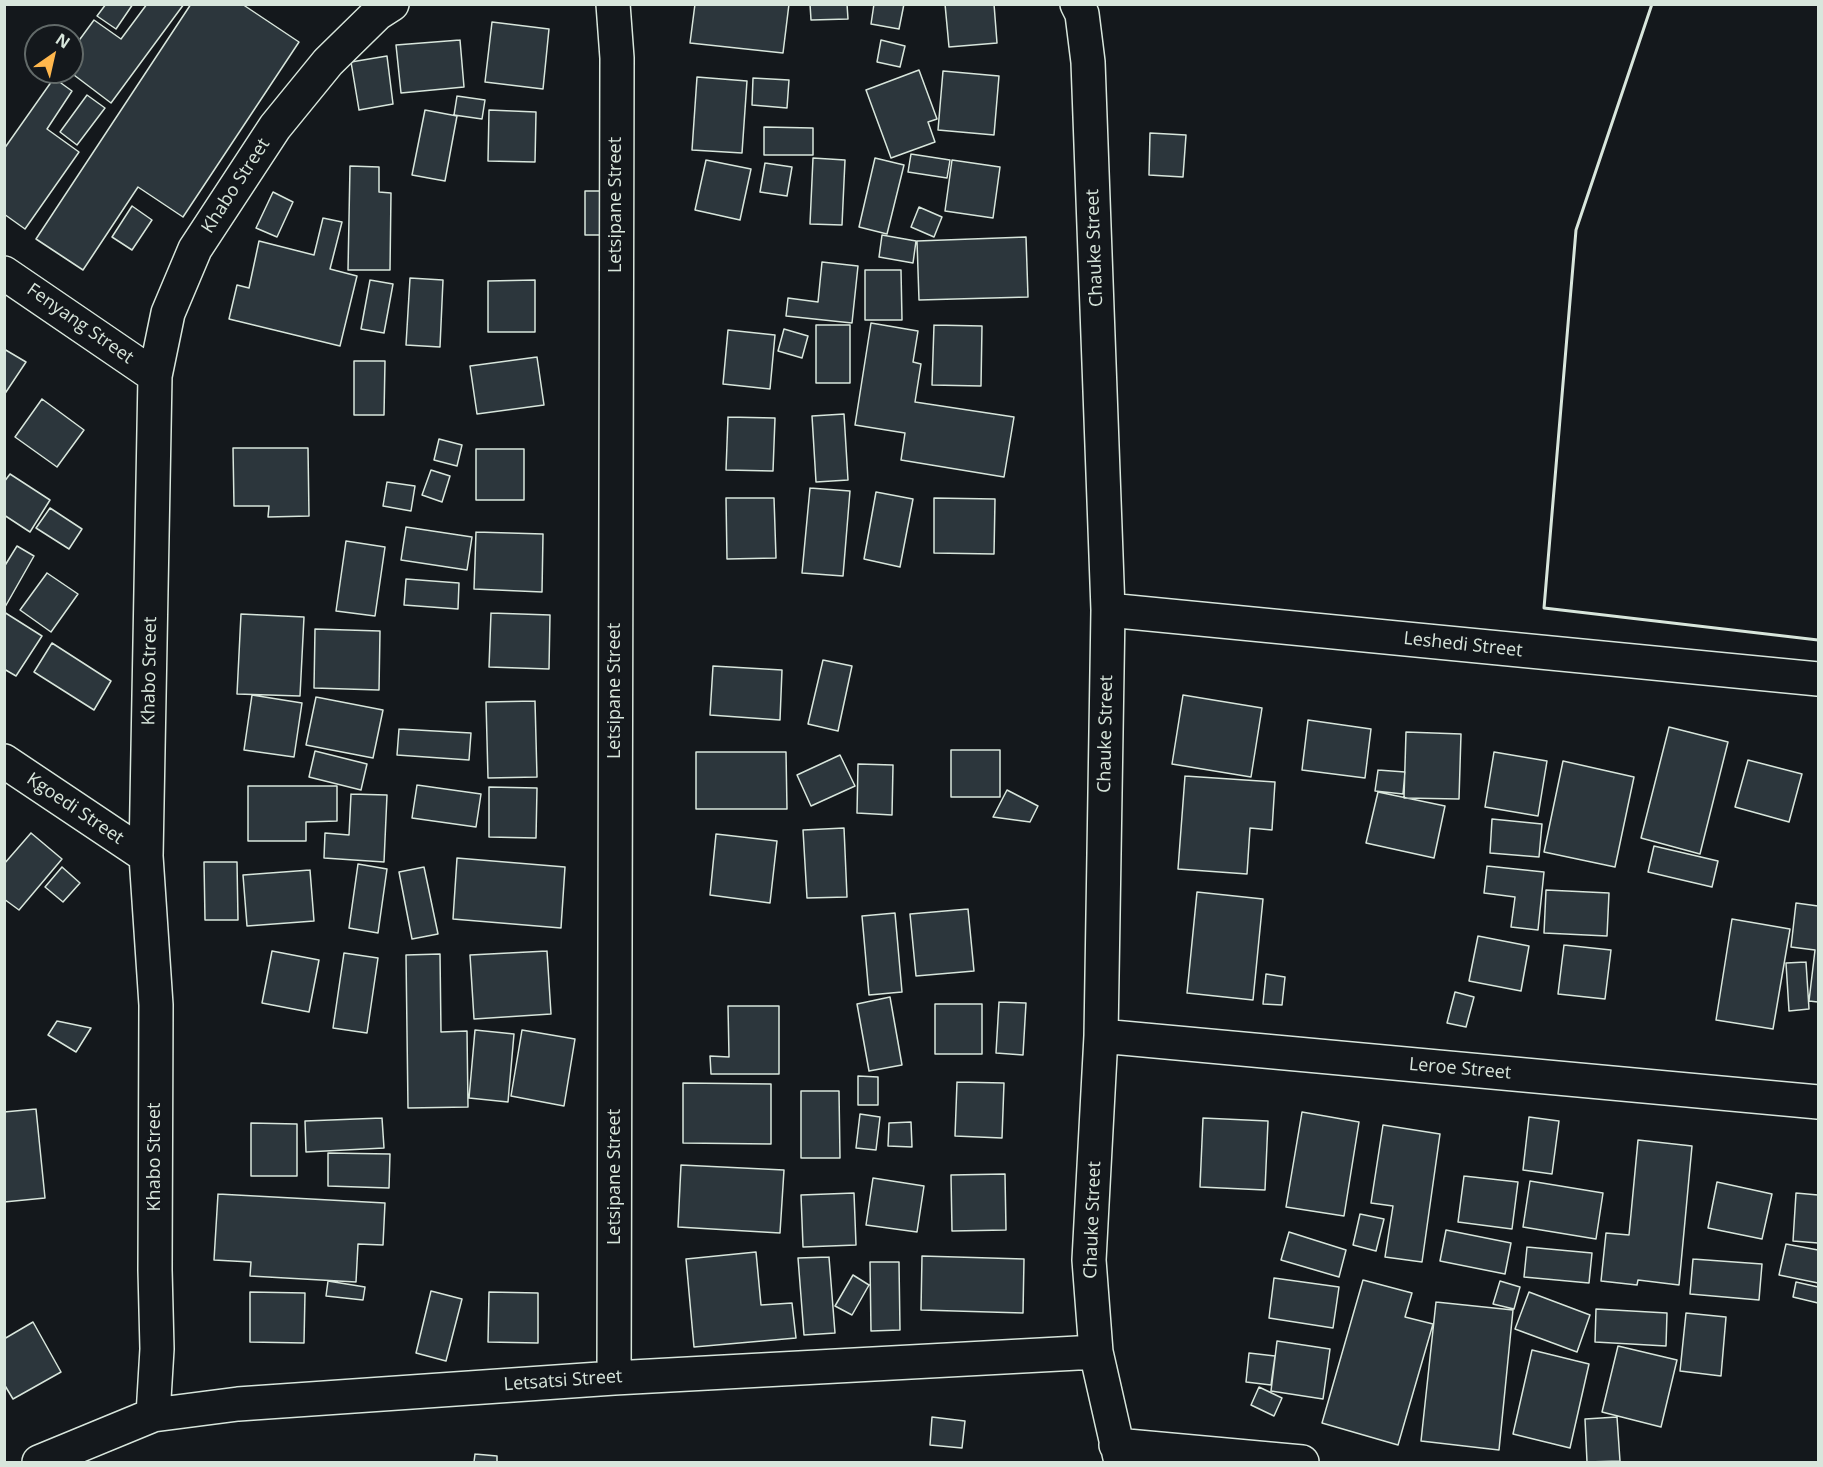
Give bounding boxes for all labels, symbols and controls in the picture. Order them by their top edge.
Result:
north arrow [24,24,84,84]
text: N [51,28,74,53]
street label: Khabo Street [197,134,275,238]
street label: Letsipane Street [605,137,627,273]
street label: Chauke Street [1082,189,1108,307]
street label: Fenyang Street [23,279,137,369]
street label: Khabo Street [138,616,162,726]
street label: Letsipane Street [604,623,626,759]
street label: Leshedi Street [1402,628,1524,662]
street label: Chauke Street [1094,675,1118,793]
street label: Kgoedi Street [22,769,128,849]
street label: Leroe Street [1408,1054,1512,1084]
street label: Khabo Street [144,1103,166,1211]
street label: Letsipane Street [604,1109,626,1245]
street label: Chauke Street [1080,1161,1106,1279]
street label: Letsatsi Street [503,1366,623,1396]

